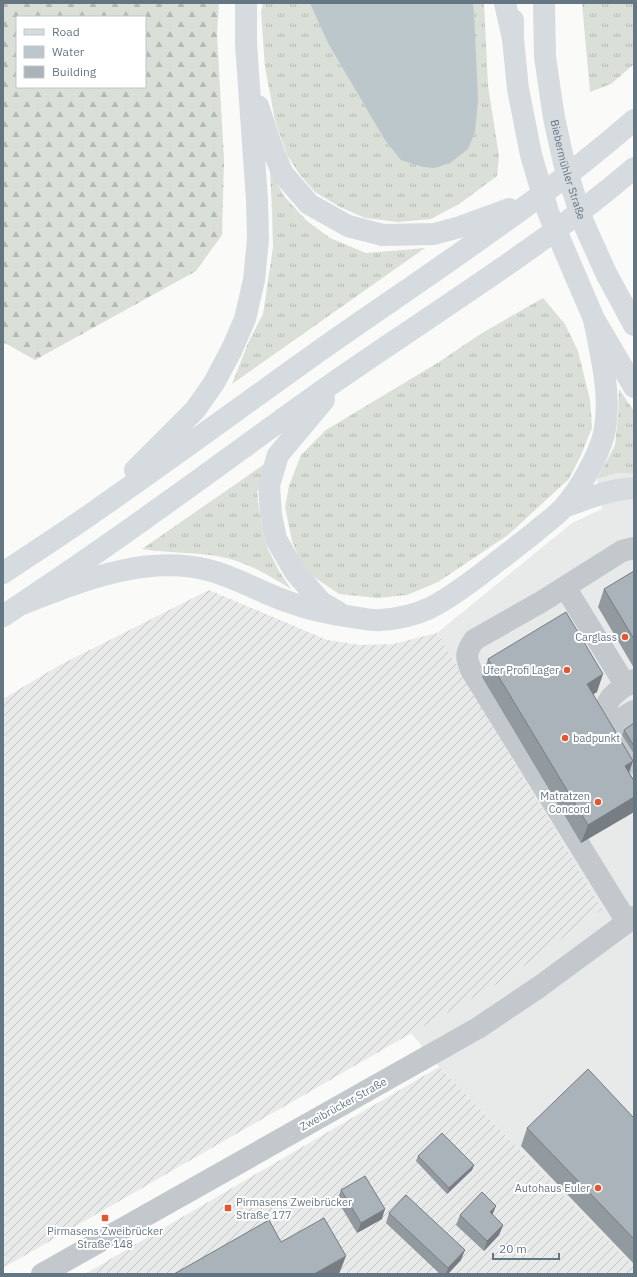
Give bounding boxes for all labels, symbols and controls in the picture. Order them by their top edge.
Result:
legend [16,16,146,88]
text: Road [52,24,80,39]
text: Water [52,44,85,59]
text: Building [52,64,97,79]
street label: Biebermühler Straße [548,118,589,221]
place label: Carglass [575,630,617,644]
marker: Carglass [620,632,630,642]
place label: Ufer Profi Lager [483,663,559,677]
marker: Ufer Profi Lager [562,665,572,675]
place label: badpunkt [573,731,620,745]
marker: badpunkt [560,733,570,743]
place label: Matratzen Concord [540,789,590,816]
marker: Matratzen Concord [593,797,603,807]
street label: Zweibrücker Straße [297,1074,389,1134]
place label: Autohaus Euler [515,1181,590,1195]
marker: Autohaus Euler [593,1183,603,1193]
place label: Pirmasens Zweibrücker Straße 177 [236,1195,352,1222]
marker: Pirmasens Zweibrücker Straße 177 [223,1203,233,1213]
marker: Pirmasens Zweibrücker Straße 148 [100,1213,110,1223]
place label: Pirmasens Zweibrücker Straße 148 [47,1224,163,1251]
scale bar [493,1235,559,1261]
text: 20 m [499,1241,527,1256]

